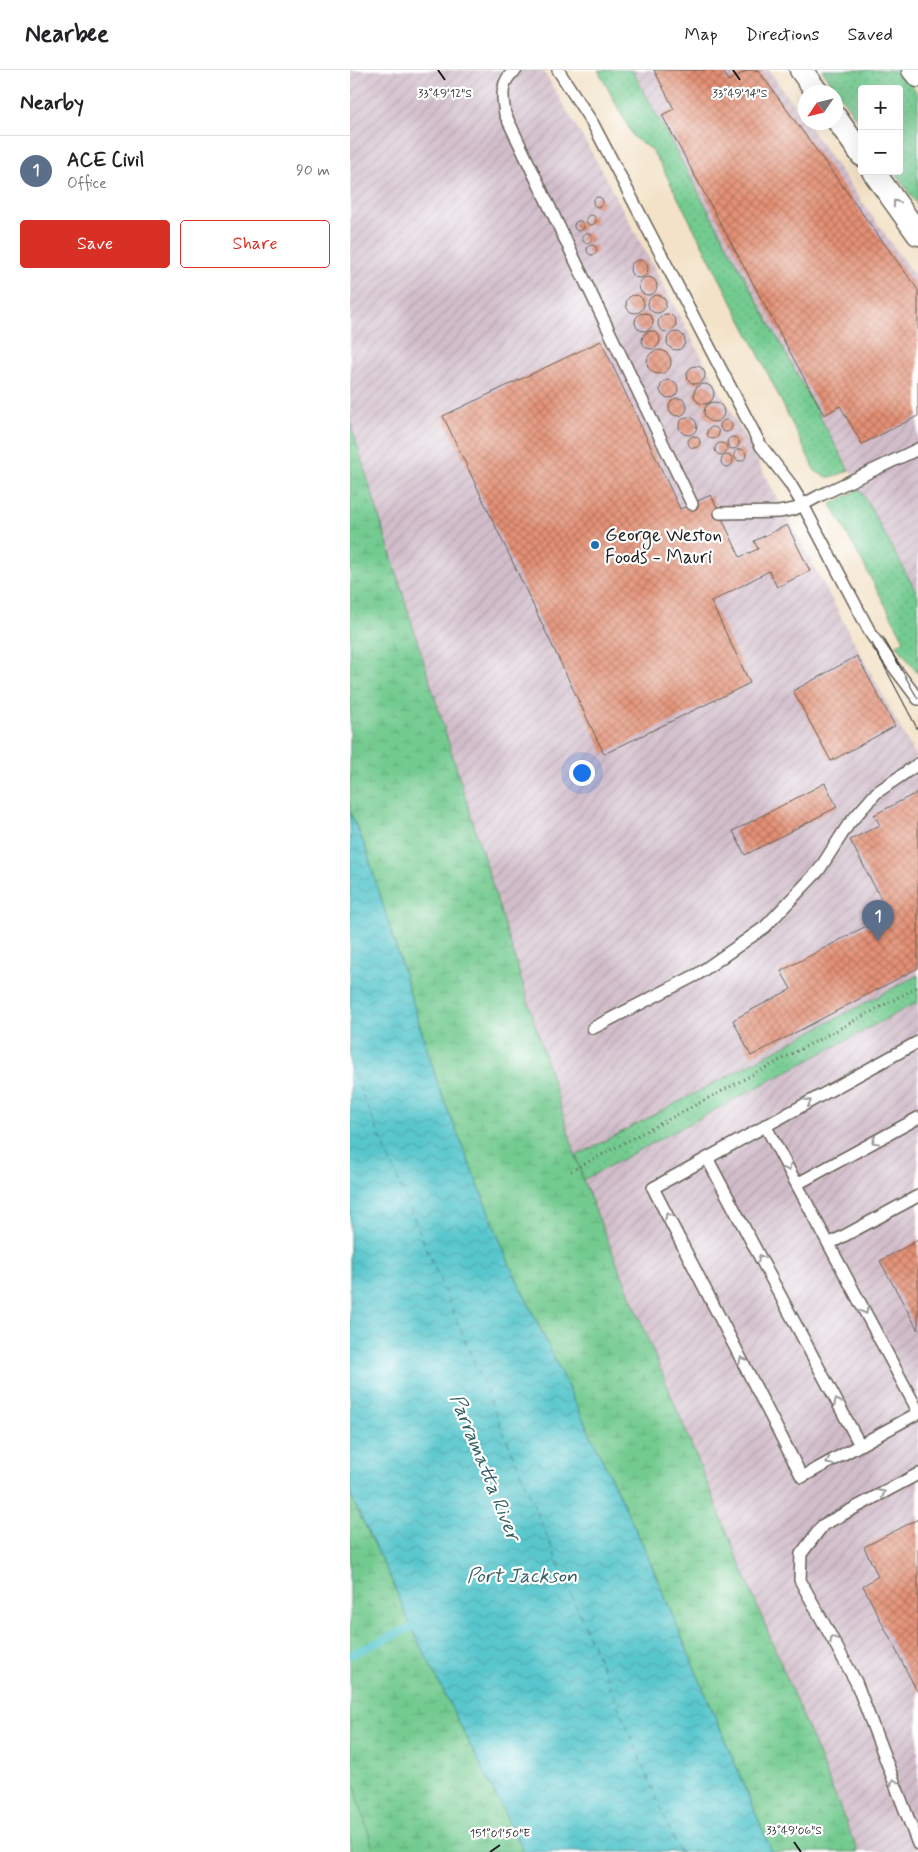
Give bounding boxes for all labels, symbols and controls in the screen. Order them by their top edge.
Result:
text: Nearbee [25,19,109,50]
text: Map [685,23,718,47]
text: Directions [746,23,820,47]
text: Saved [848,23,893,47]
north arrow [798,85,843,130]
map controls [858,85,903,175]
button: + [858,85,903,130]
text: 33°49'12"S [418,86,472,102]
text: 33°49'14"S [713,86,768,102]
text: Nearby [20,89,84,117]
button: − [858,130,903,175]
text: ACE Civil [67,148,144,173]
text: 1 [32,160,40,181]
text: 90 m [296,160,330,181]
text: Office [67,173,107,194]
one-way arrow [893,199,902,209]
button: Save [20,220,170,268]
button: Share [180,220,330,268]
place label: George Weston Foods - Mauri [605,523,722,570]
marker: George Weston Foods - Mauri [589,539,601,551]
your location [569,760,595,786]
pin: 1 [862,900,894,941]
one-way arrow [803,1098,812,1108]
one-way arrow [872,1135,881,1145]
one-way arrow [782,1163,792,1172]
one-way arrow [664,1212,674,1221]
one-way arrow [757,1255,767,1264]
one-way arrow [859,1306,869,1315]
one-way arrow [738,1356,748,1365]
water label: Parramatta River [443,1390,527,1547]
one-way arrow [833,1398,843,1407]
one-way arrow [826,1456,835,1466]
one-way arrow [877,1489,886,1499]
water label: Port Jackson [467,1563,577,1590]
one-way arrow [829,1636,839,1645]
one-way arrow [890,1778,900,1787]
text: 33°49'06"S [766,1823,822,1839]
text: 151°01'50"E [470,1826,530,1842]

